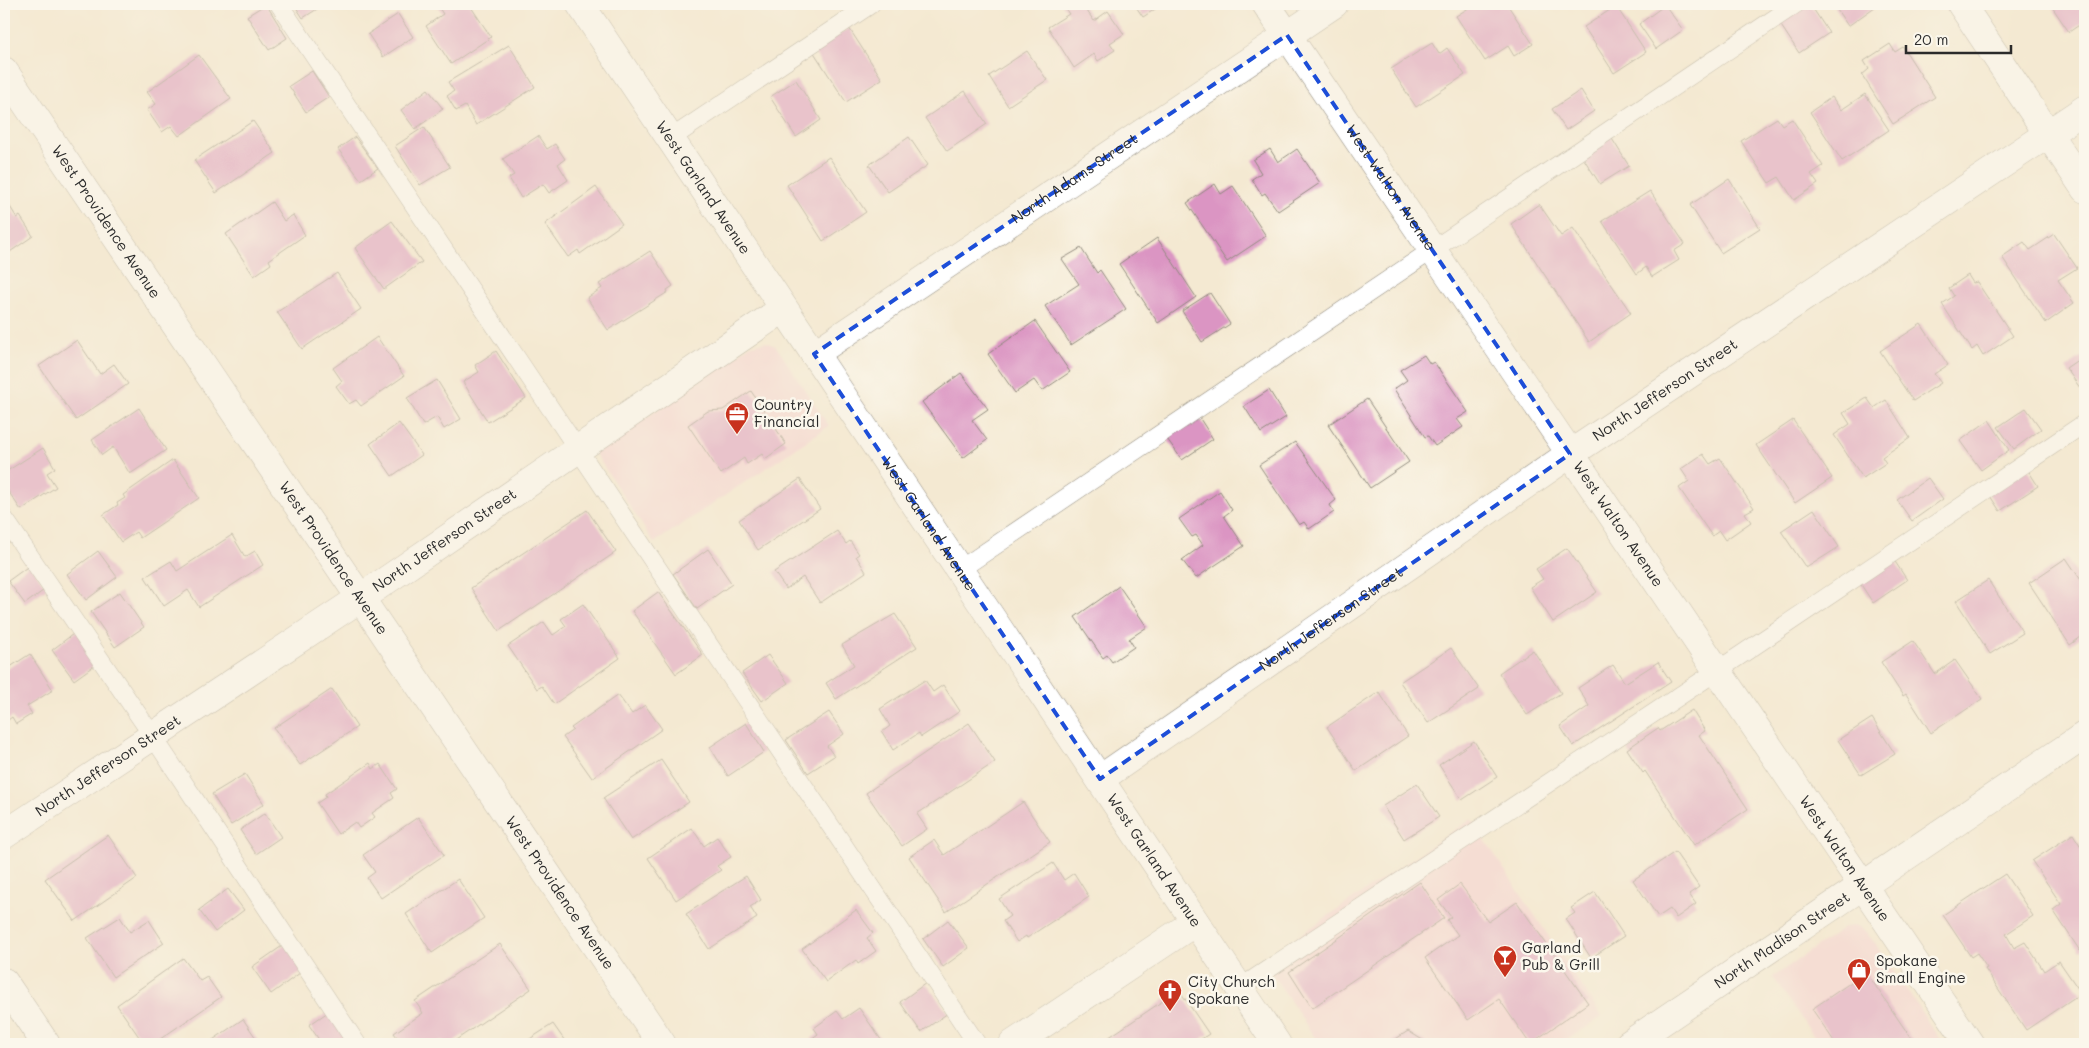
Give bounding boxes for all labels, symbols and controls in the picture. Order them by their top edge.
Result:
scale bar [1906,22,2012,54]
text: 20 m [1914,29,1948,49]
street label: West Garland Avenue [652,116,756,258]
street label: West Walton Avenue [1341,120,1441,254]
street label: North Adams Street [1007,128,1141,228]
street label: West Providence Avenue [48,140,166,302]
street label: North Jefferson Street [1588,334,1741,445]
place label: Country Financial [754,394,819,431]
office icon: Country Financial [724,401,750,435]
street label: West Garland Avenue [877,453,981,594]
street label: West Walton Avenue [1569,457,1669,590]
street label: West Providence Avenue [275,477,393,638]
street label: North Jefferson Street [368,483,520,596]
street label: North Jefferson Street [1255,562,1406,675]
street label: North Jefferson Street [31,709,184,821]
street label: West Garland Avenue [1103,789,1207,931]
street label: West Walton Avenue [1796,791,1895,925]
street label: West Providence Avenue [501,811,620,973]
street label: North Madison Street [1710,886,1853,993]
place label: Garland Pub & Grill [1522,937,1600,974]
bar icon: Garland Pub & Grill [1492,944,1518,978]
place label: Spokane Small Engine [1876,950,1966,987]
shop icon: Spokane Small Engine [1846,957,1872,991]
place label: City Church Spokane [1188,971,1275,1008]
church icon: City Church Spokane [1157,978,1183,1012]

